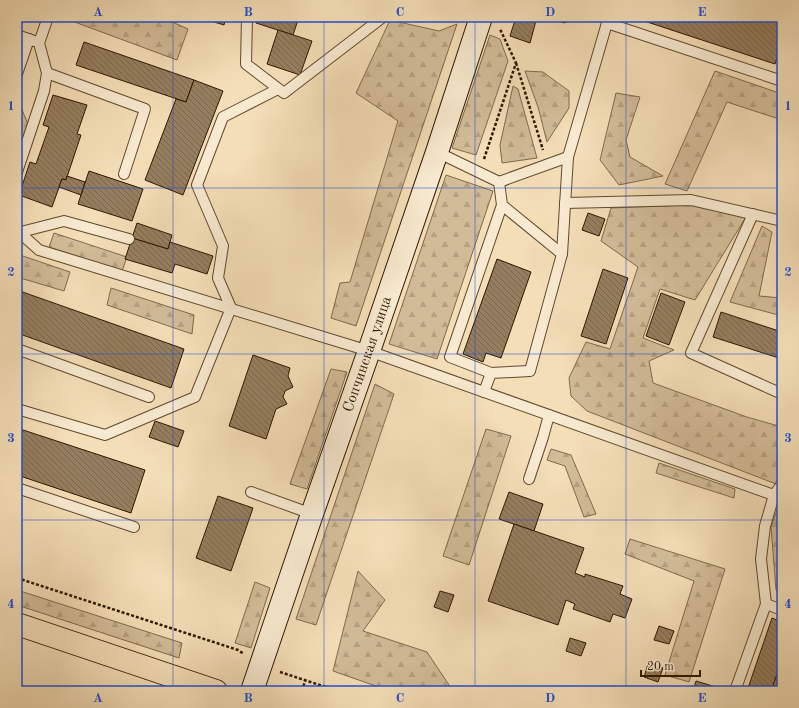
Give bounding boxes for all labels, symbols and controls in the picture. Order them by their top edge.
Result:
text: A [93,6,103,19]
text: B [243,6,253,19]
text: C [396,6,404,19]
text: D [545,6,555,19]
text: E [698,6,707,19]
text: 1 [7,100,15,113]
text: 1 [784,100,792,113]
text: 2 [7,266,15,279]
text: 2 [784,266,792,279]
street label: Сопчинская улица [341,294,395,414]
text: 3 [7,432,15,445]
text: 3 [784,432,792,445]
text: 4 [7,598,15,611]
text: 4 [784,598,792,611]
scale bar [641,652,700,678]
text: 20 m [647,661,674,673]
text: A [93,692,103,705]
text: B [243,692,253,705]
text: C [396,692,404,705]
text: D [545,692,555,705]
text: E [698,692,707,705]

